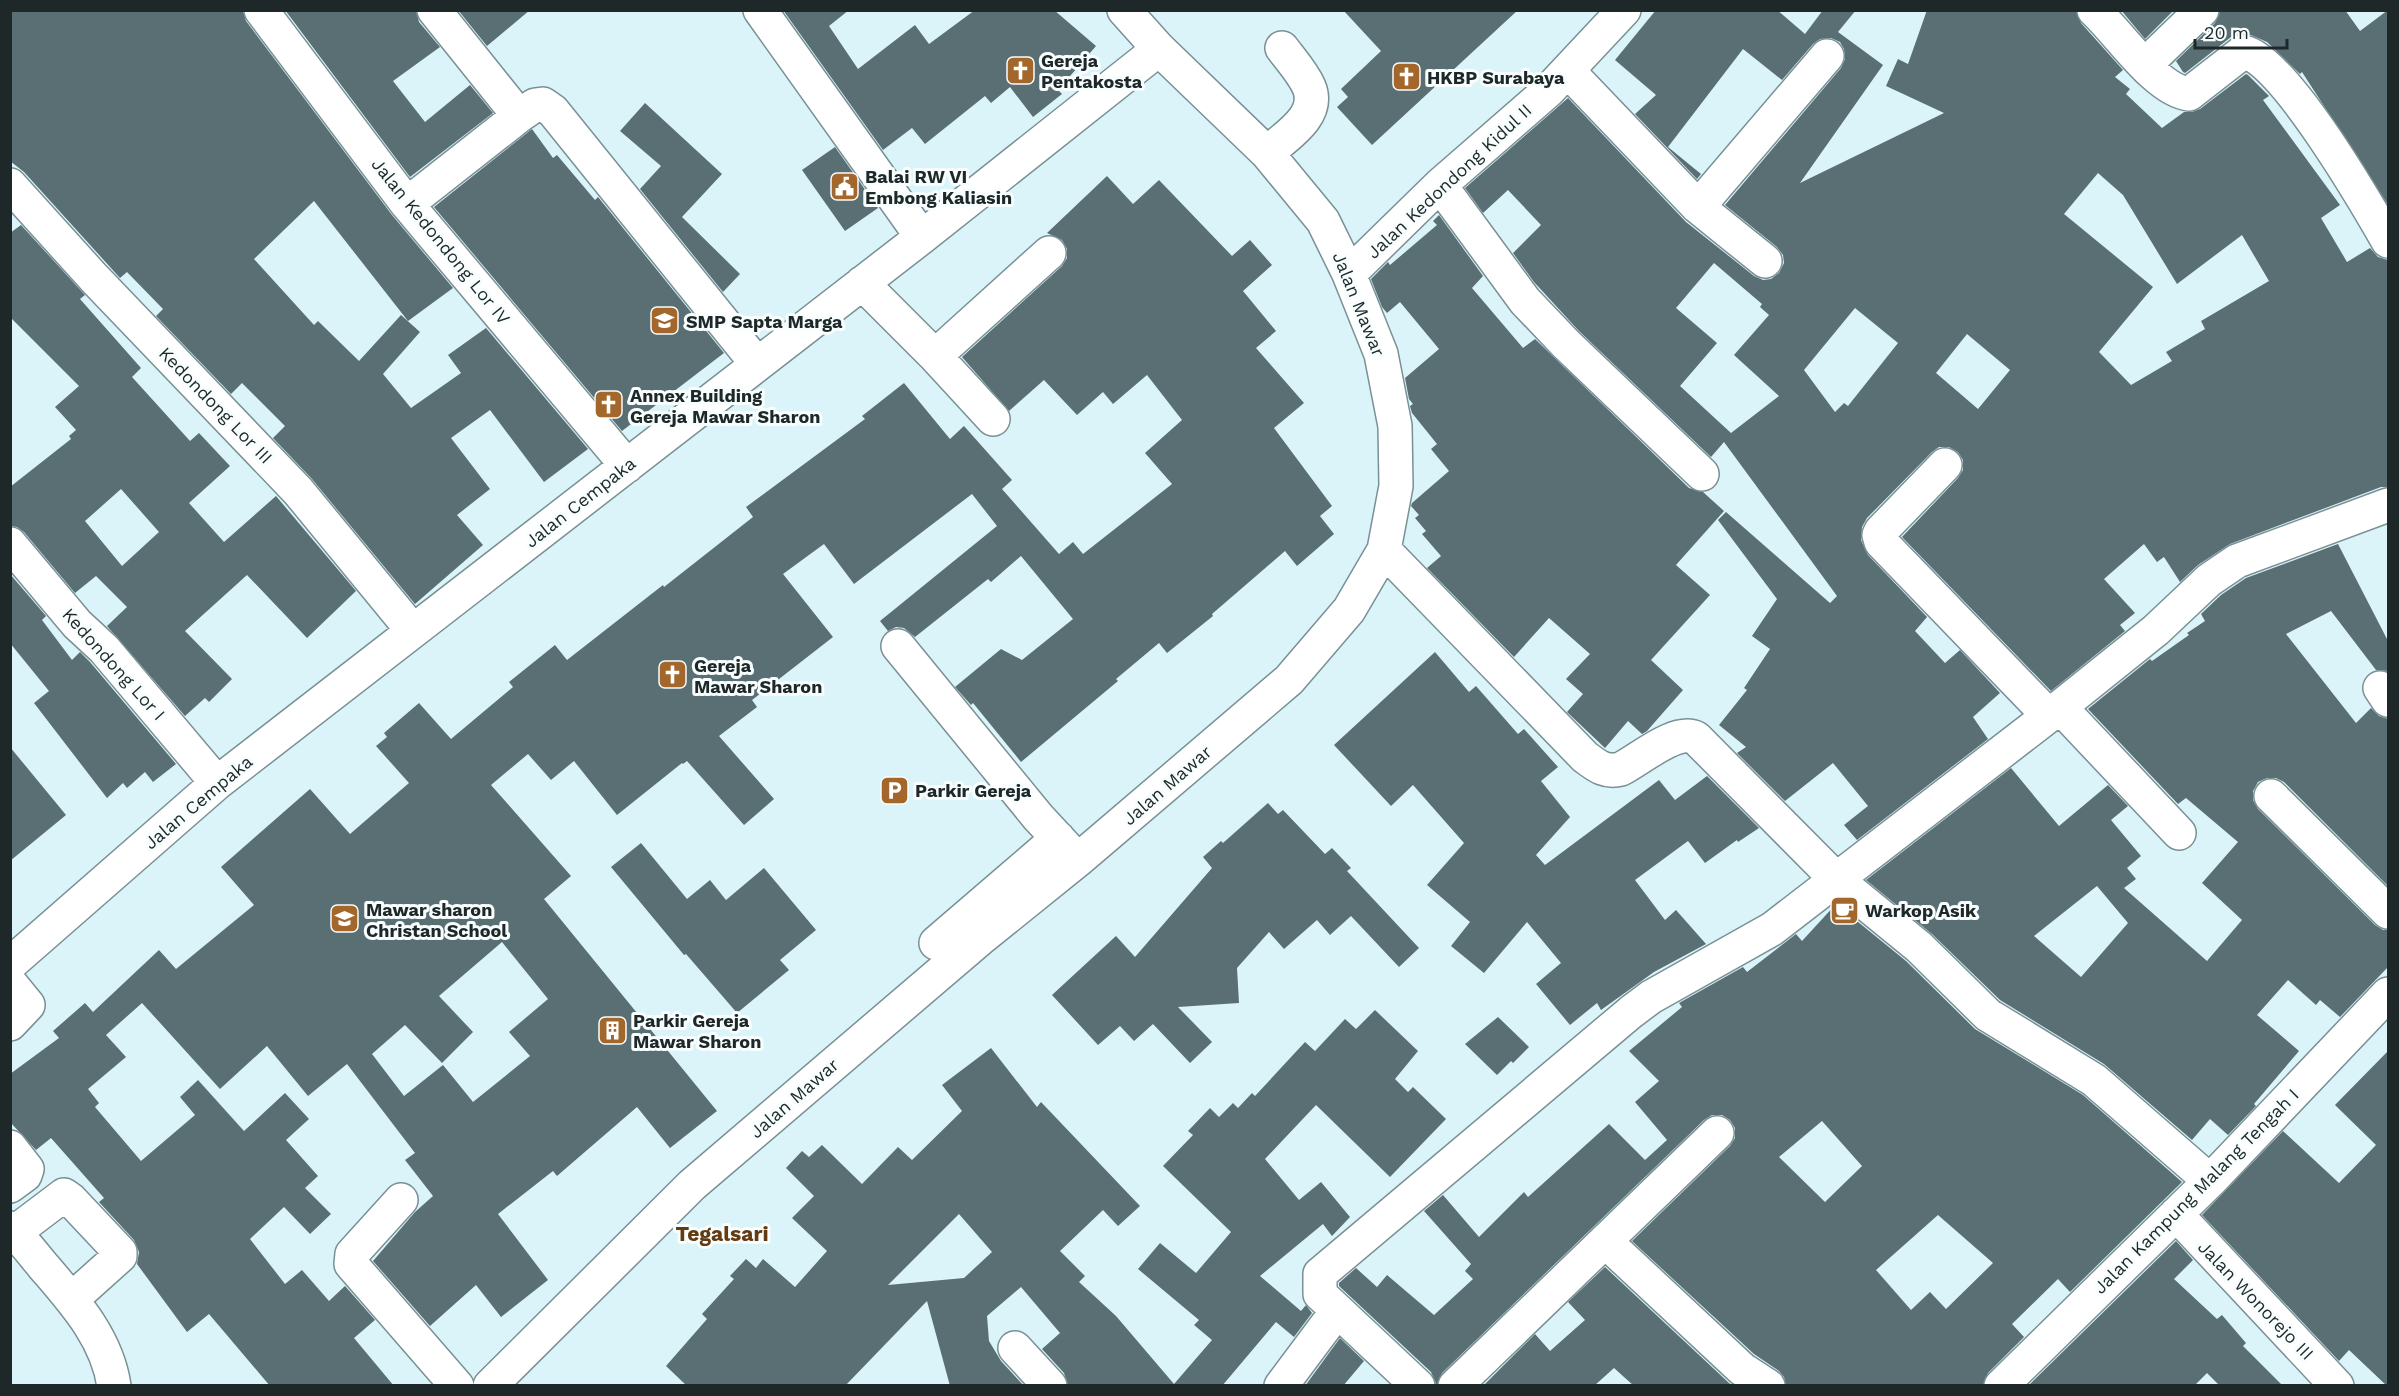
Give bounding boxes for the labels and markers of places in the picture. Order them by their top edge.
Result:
place label: Gereja Pentakosta [1041,50,1143,92]
church icon: Gereja Pentakosta [1004,54,1036,86]
church icon: HKBP Surabaya [1390,61,1422,93]
place label: HKBP Surabaya [1427,67,1565,88]
place label: Balai RW VI Embong Kaliasin [865,166,1012,208]
public building icon: Balai RW VI Embong Kaliasin [828,170,860,202]
school or university icon: SMP Sapta Marga [649,305,681,337]
place label: SMP Sapta Marga [686,311,843,332]
place label: Annex Building Gereja Mawar Sharon [630,385,820,427]
church icon: Annex Building Gereja Mawar Sharon [593,389,625,421]
place label: Gereja Mawar Sharon [694,655,822,697]
church icon: Gereja Mawar Sharon [657,659,689,691]
parking icon: Parkir Gereja [878,774,910,806]
place label: Parkir Gereja [915,780,1032,801]
cafe icon: Warkop Asik [1828,894,1860,926]
place label: Mawar sharon Christan School [366,899,507,941]
place label: Warkop Asik [1865,900,1977,921]
school or university icon: Mawar sharon Christan School [329,903,361,935]
place label: Parkir Gereja Mawar Sharon [633,1010,761,1052]
building icon: Parkir Gereja Mawar Sharon [596,1014,628,1046]

